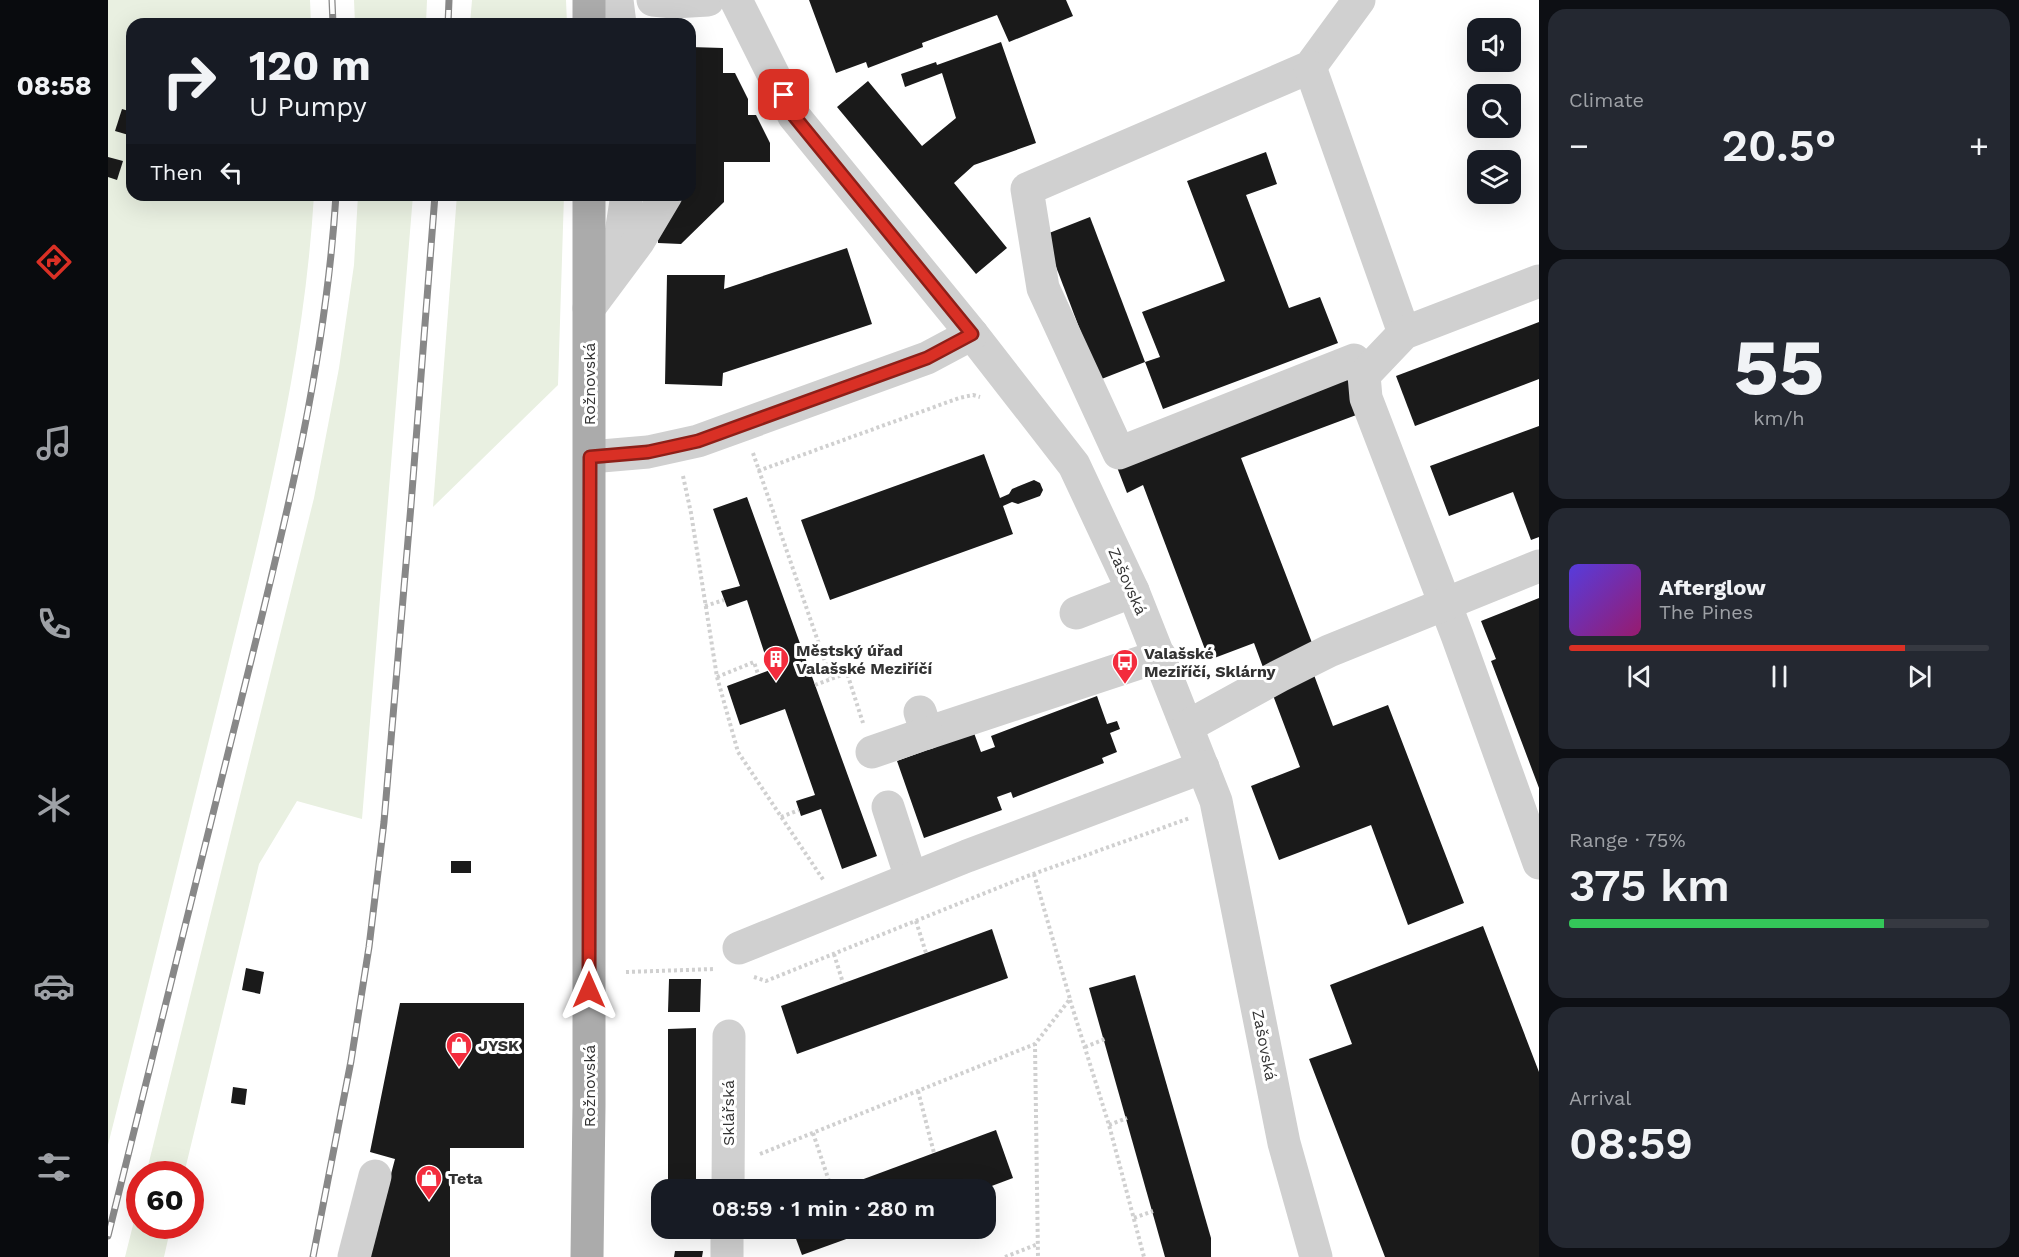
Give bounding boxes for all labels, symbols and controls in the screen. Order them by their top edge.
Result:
map controls [1467,18,1521,204]
button: sound [1467,18,1521,72]
text: 120 m [249,41,371,90]
icon: right [150,42,228,120]
pin [758,69,809,120]
text: 08:58 [16,70,92,102]
icon: arrive [767,78,800,111]
button: search [1467,84,1521,138]
text: Climate [1569,88,1644,112]
text: U Pumpy [249,91,367,123]
text: 20.5° [1721,119,1837,172]
text: − [1569,126,1589,165]
text: + [1969,126,1989,165]
button: layers [1467,150,1521,204]
icon: left [215,156,248,189]
text: Then [150,160,203,185]
icon: directions [33,241,75,283]
text: 55 [1734,321,1824,413]
street label: Rožnovská [580,343,599,425]
text: km/h [1753,406,1805,430]
icon: music [33,422,75,464]
street label: Zašovská [1104,545,1151,618]
text: Afterglow [1659,575,1766,600]
text: The Pines [1659,600,1753,624]
icon: phone [33,603,75,645]
place label: Městský úřad Valašské Meziříčí [796,641,933,678]
building icon: Městský úřad Valašské Meziříčí [761,644,791,682]
place label: Valašské Meziříčí, Sklárny [1144,644,1277,681]
bus stop icon: Valašské Meziříčí, Sklárny [1110,647,1140,685]
icon: previous [1623,660,1656,693]
icon: pause [1763,660,1796,693]
icon: next [1903,660,1936,693]
icon: climate [33,784,75,826]
text: Range · 75% [1569,828,1686,852]
text: 375 km [1569,859,1730,912]
position arrow [557,958,621,1022]
icon: car [33,965,75,1007]
street label: Zašovská [1248,1008,1281,1082]
shop icon: JYSK [444,1030,474,1068]
place label: JYSK [478,1036,519,1055]
street label: Rožnovská [580,1045,599,1127]
street label: Sklářská [719,1080,738,1146]
text: Arrival [1569,1086,1631,1110]
text: 08:59 [1569,1117,1693,1170]
icon: filters [33,1146,75,1188]
speed limit sign: 60 [126,1161,204,1239]
shop icon: Teta [414,1163,444,1201]
place label: Teta [448,1169,483,1188]
text: 08:59 · 1 min · 280 m [712,1196,935,1221]

